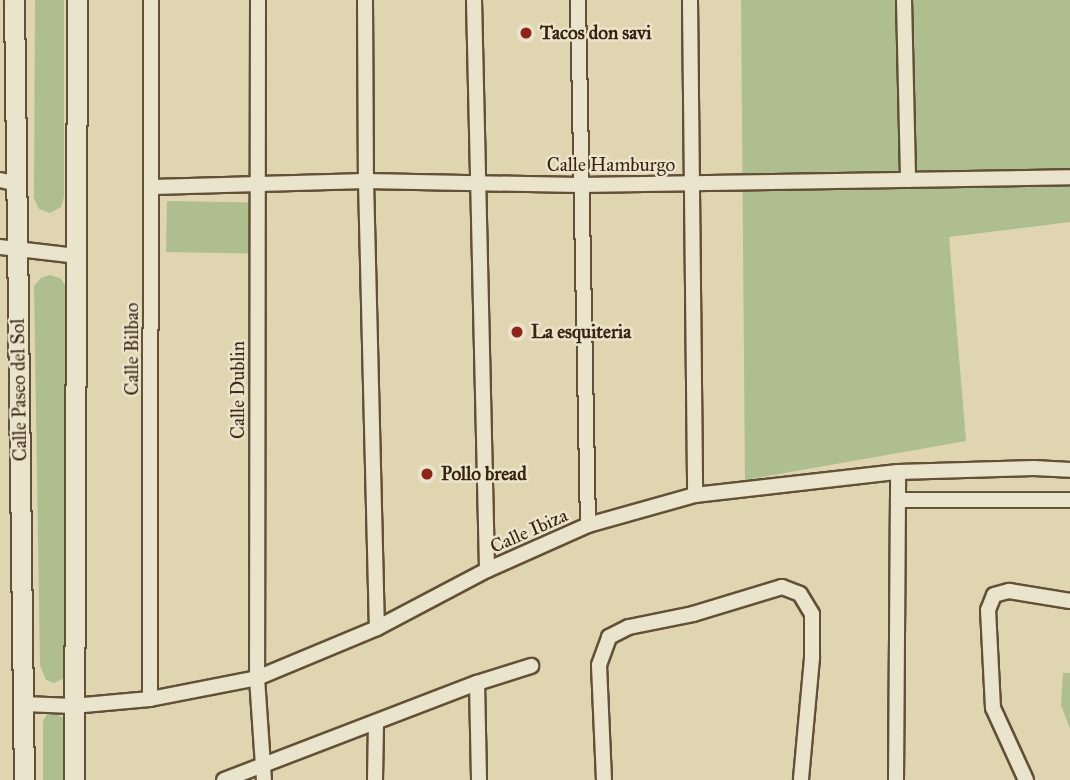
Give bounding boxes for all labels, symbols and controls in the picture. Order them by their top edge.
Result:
place label: Tacos don savi [540,22,651,44]
marker: Tacos don savi [518,25,534,41]
street label: Calle Hamburgo [547,154,675,176]
street label: Calle Bilbao [121,302,143,396]
street label: Calle Paseo del Sol [6,318,32,462]
place label: La esquiteria [531,321,631,343]
marker: La esquiteria [509,324,525,340]
street label: Calle Dublin [227,341,249,439]
place label: Pollo bread [441,463,527,485]
marker: Pollo bread [419,466,435,482]
street label: Calle Ibiza [487,504,571,558]

